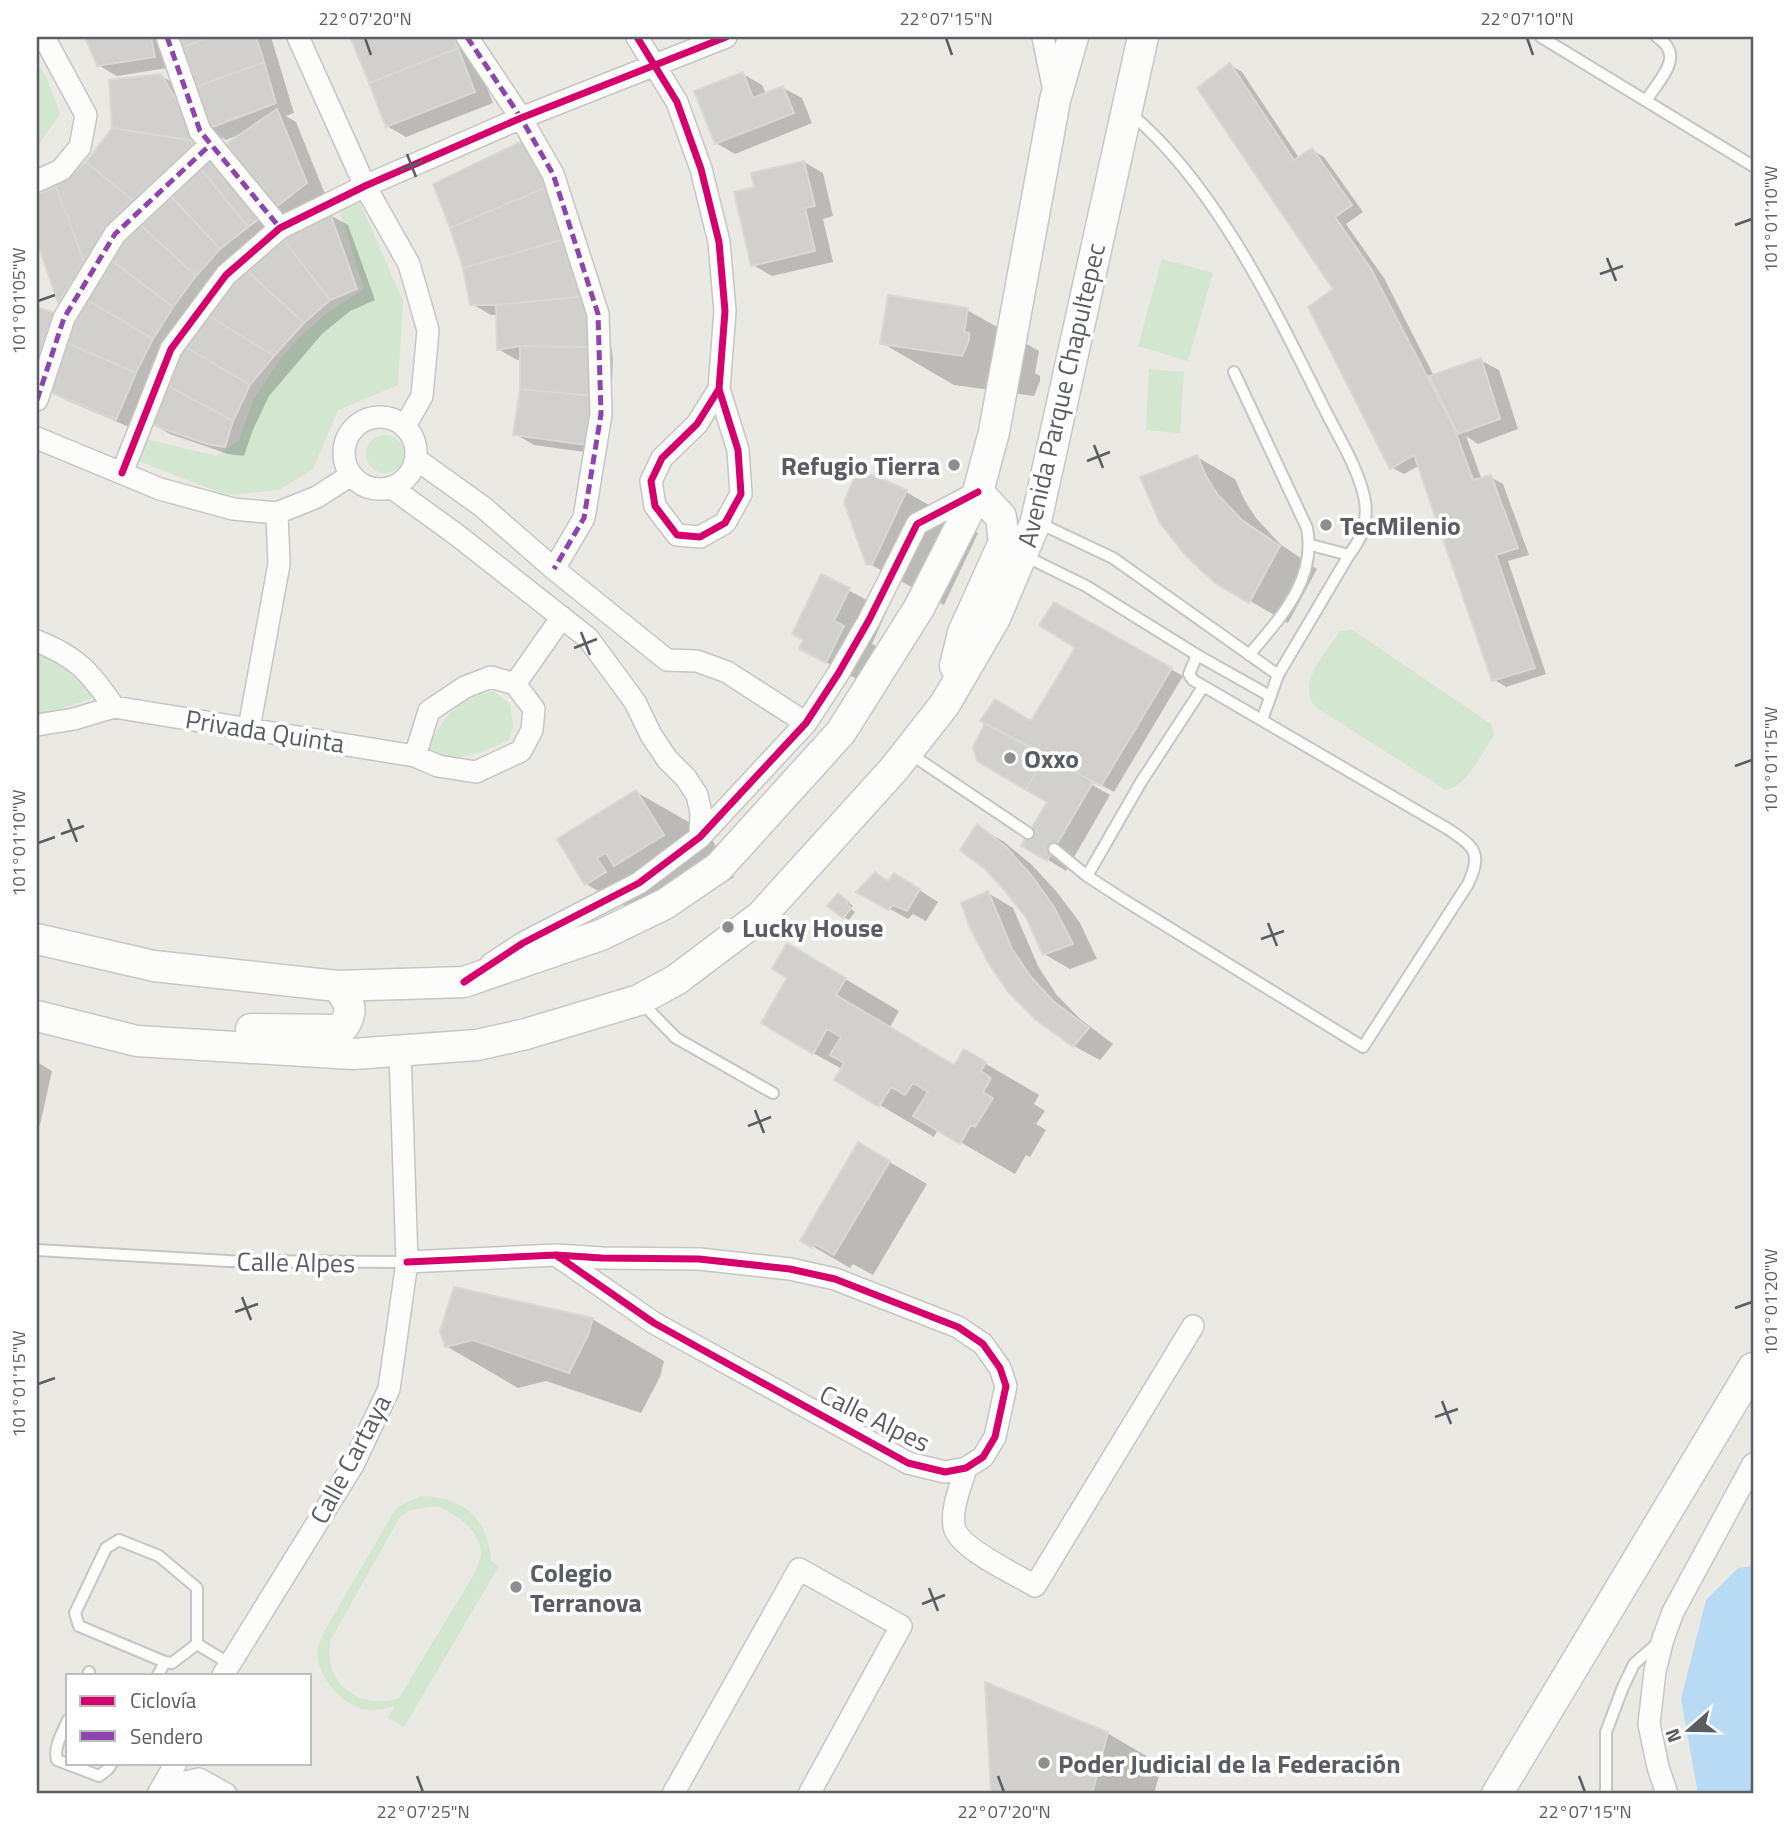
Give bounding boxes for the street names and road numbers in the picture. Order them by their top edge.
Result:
street label: Avenida Parque Chapultepec [1007,239,1115,551]
street label: Privada Quinta [183,699,347,763]
street label: Calle Alpes [236,1241,356,1283]
street label: Calle Alpes [813,1375,937,1461]
street label: Calle Cartaya [300,1387,400,1531]

